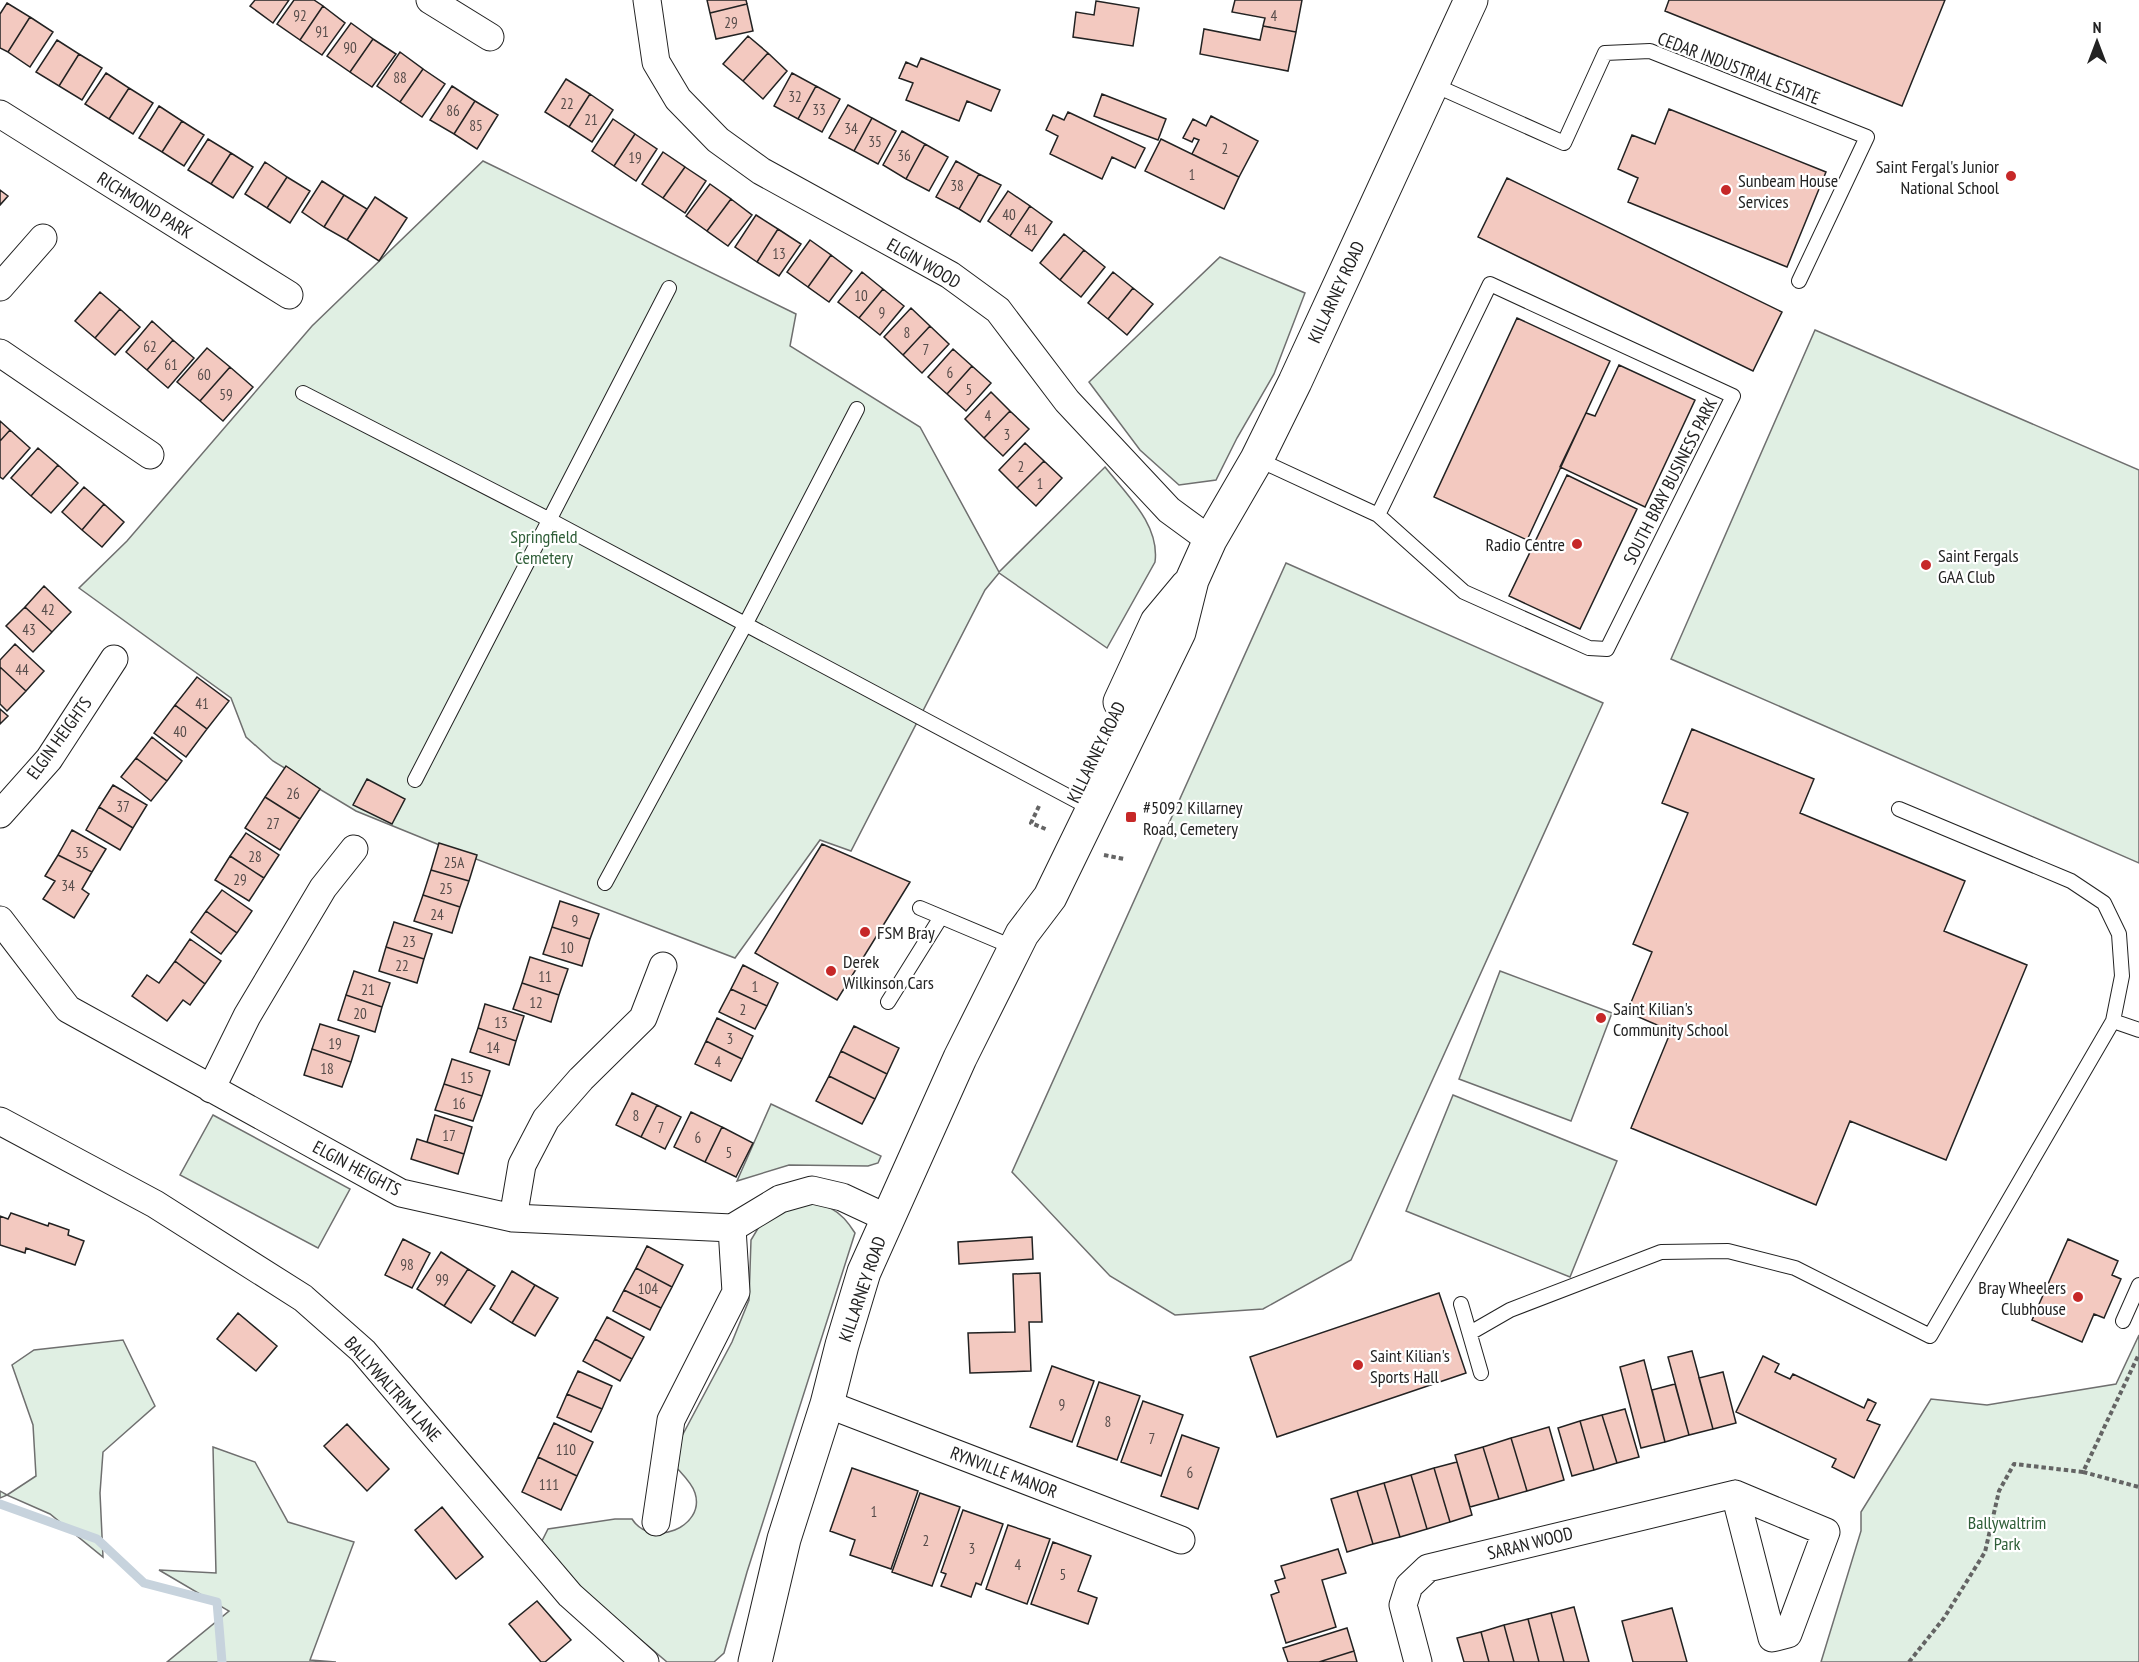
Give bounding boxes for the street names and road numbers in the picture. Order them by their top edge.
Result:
street label: CEDAR INDUSTRIAL ESTATE [1654,26,1824,110]
street label: RICHMOND PARK [93,167,197,243]
street label: ELGIN WOOD [883,233,965,293]
street label: KILLARNEY ROAD [1302,237,1370,347]
street label: SOUTH BRAY BUSINESS PARK [1618,394,1722,568]
street label: ELGIN HEIGHTS [21,692,97,784]
street label: KILLARNEY ROAD [1062,698,1130,806]
street label: ELGIN HEIGHTS [309,1135,405,1201]
street label: KILLARNEY ROAD [833,1233,891,1345]
street label: BALLYWALTRIM LANE [340,1332,446,1446]
street label: RYNVILLE MANOR [947,1441,1061,1503]
street label: SARAN WOOD [1485,1521,1575,1565]

